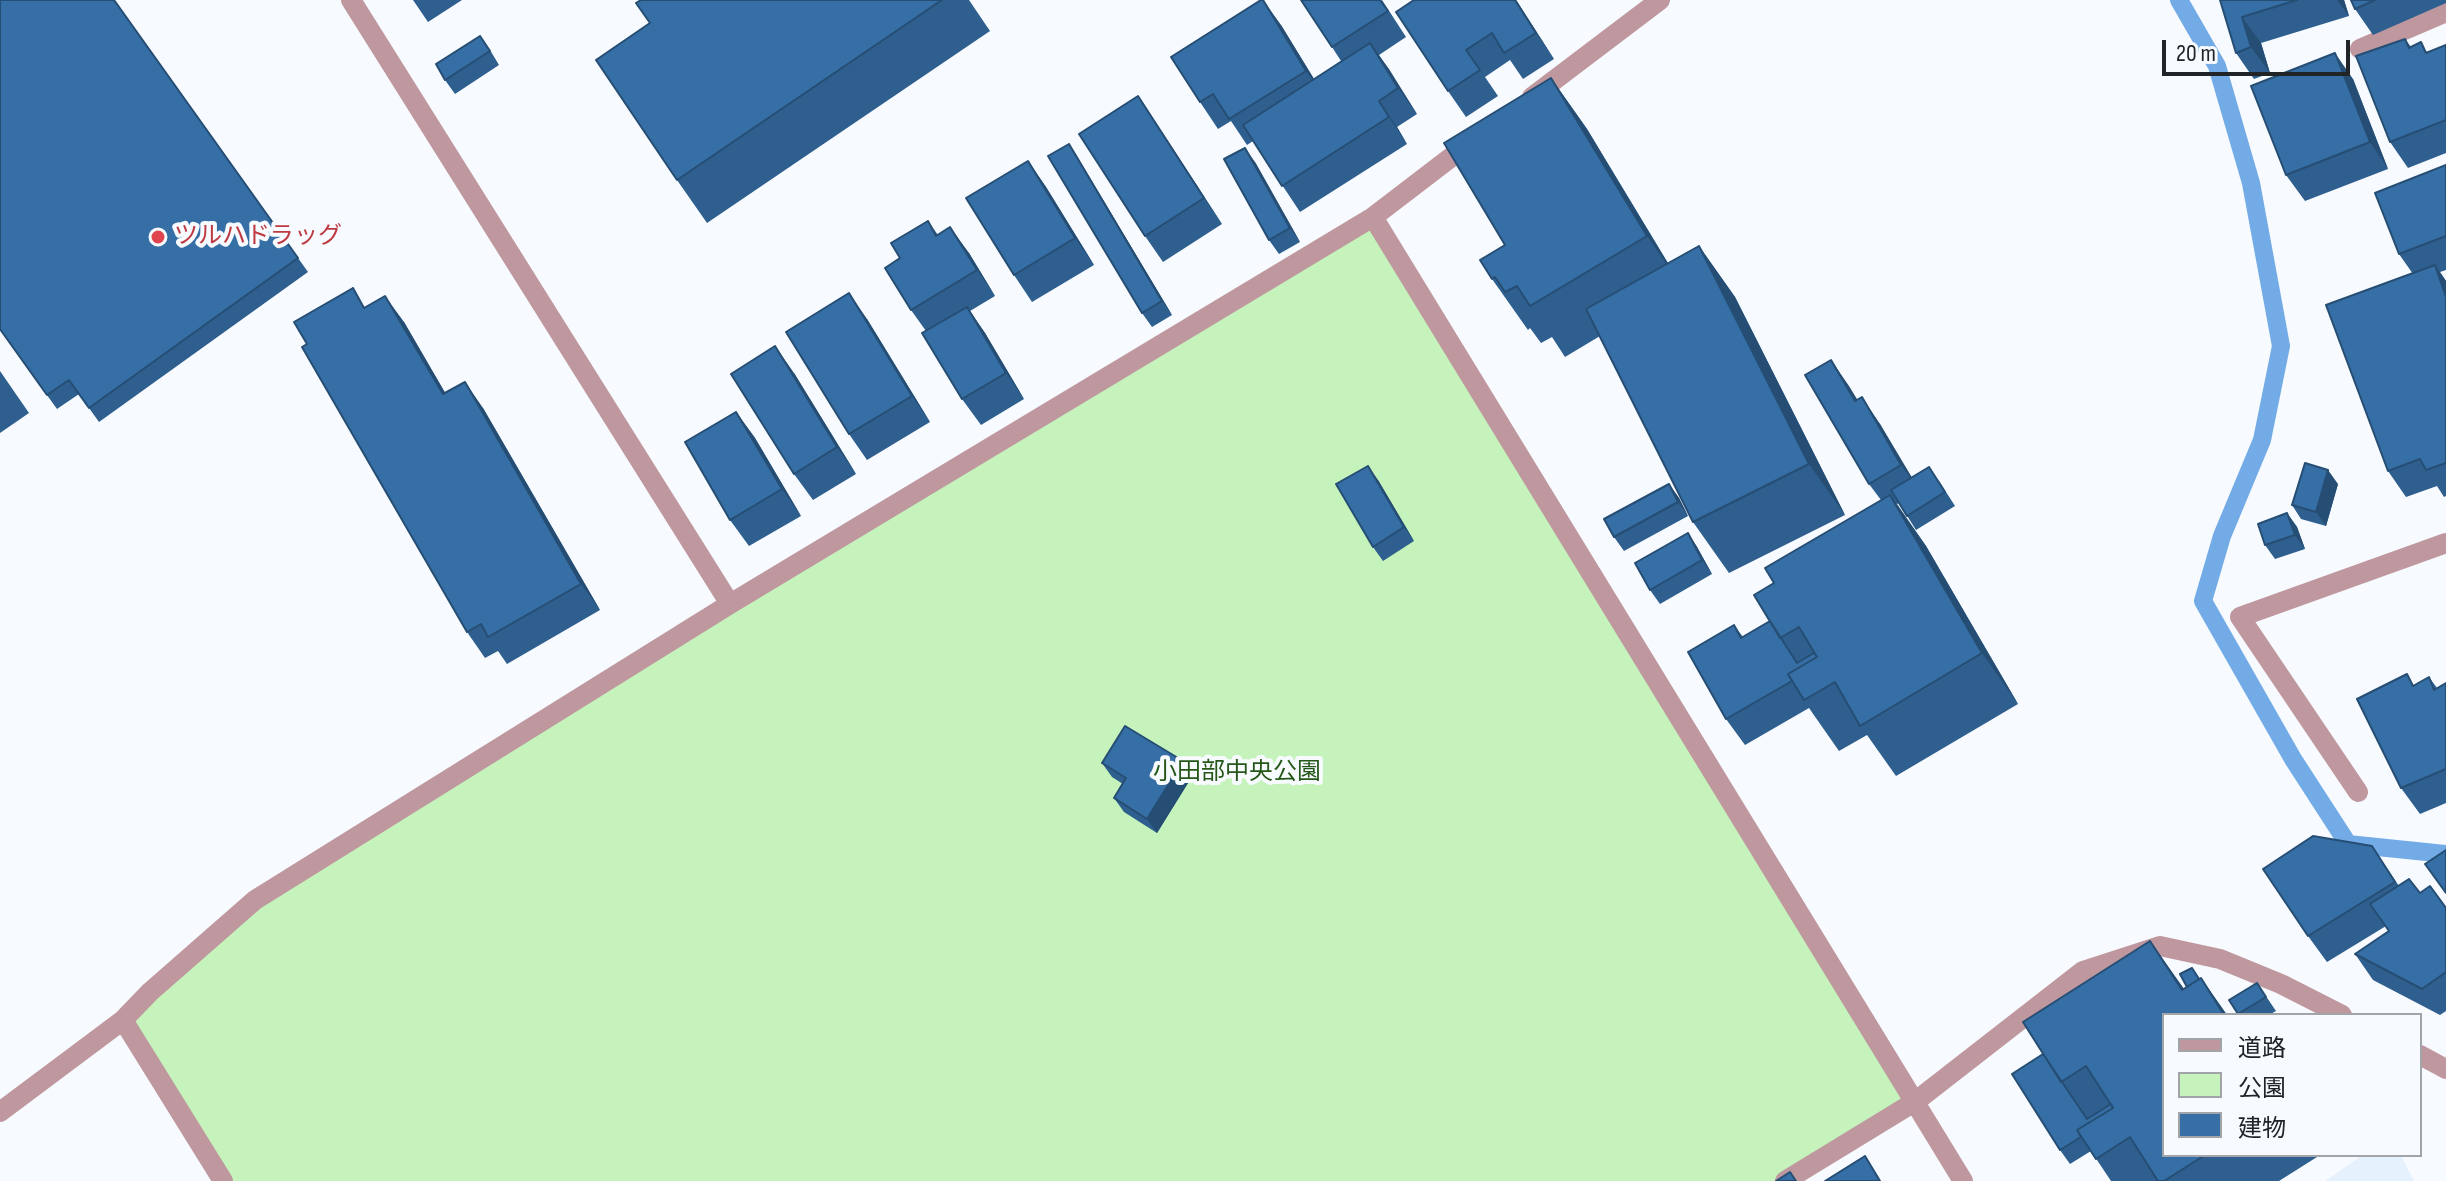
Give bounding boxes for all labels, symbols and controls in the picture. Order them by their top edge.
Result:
scale bar [2166,24,2354,74]
text: 20 m [2176,39,2216,68]
place label: ツルハドラッグ [174,223,342,251]
marker: ツルハドラッグ [149,228,167,246]
park label: 小田部中央公園 [1153,759,1321,787]
legend [2162,1013,2422,1157]
text: 道路 [2238,1034,2286,1063]
text: 公園 [2238,1074,2286,1103]
text: 建物 [2238,1114,2286,1143]

